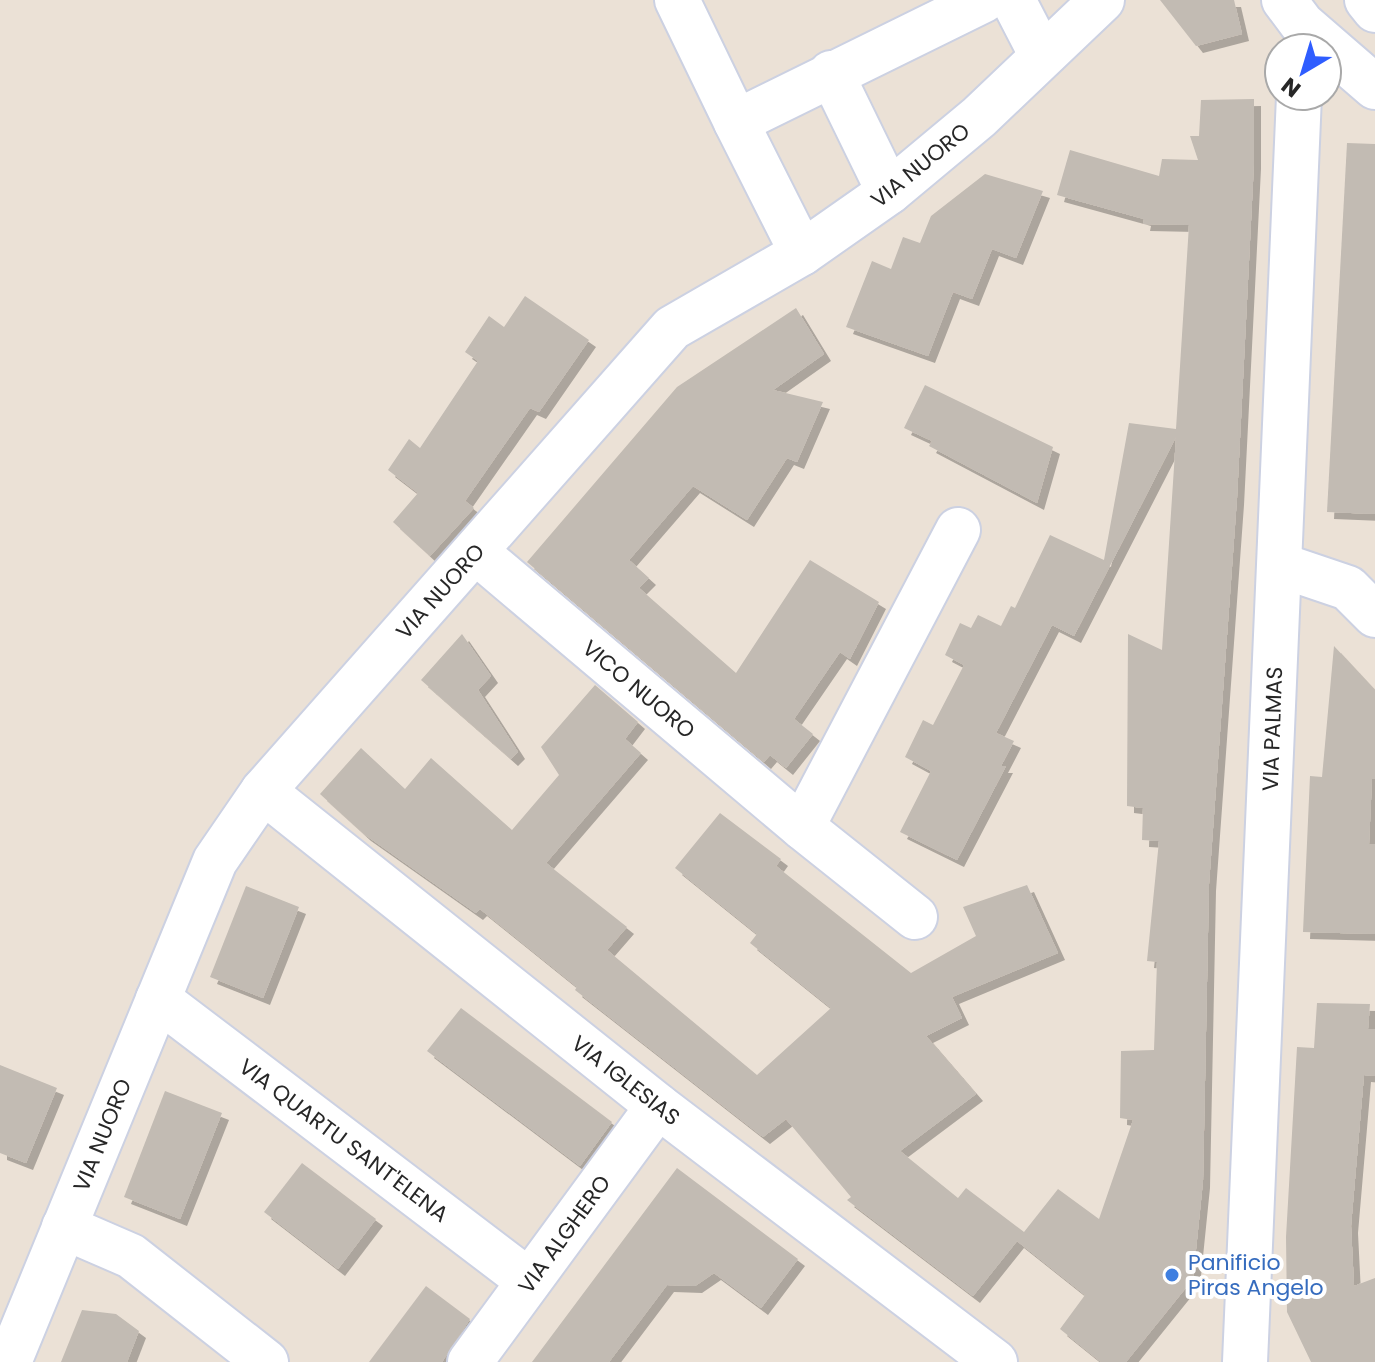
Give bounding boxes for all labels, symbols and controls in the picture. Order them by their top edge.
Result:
north arrow [1263,32,1343,112]
text: N [1275,70,1307,105]
street label: VIA NUORO [864,116,976,215]
street label: VIA NUORO [389,537,492,646]
street label: VICO NUORO [576,633,702,746]
street label: VIA PALMAS [1255,666,1290,792]
street label: VIA IGLESIAS [565,1028,687,1133]
street label: VIA QUARTU SANT'ELENA [233,1051,455,1230]
street label: VIA NUORO [66,1074,139,1196]
street label: VIA ALGHERO [511,1169,618,1300]
place label: Panificio Piras Angelo [1188,1247,1324,1303]
marker: Panificio Piras Angelo [1163,1266,1181,1284]

